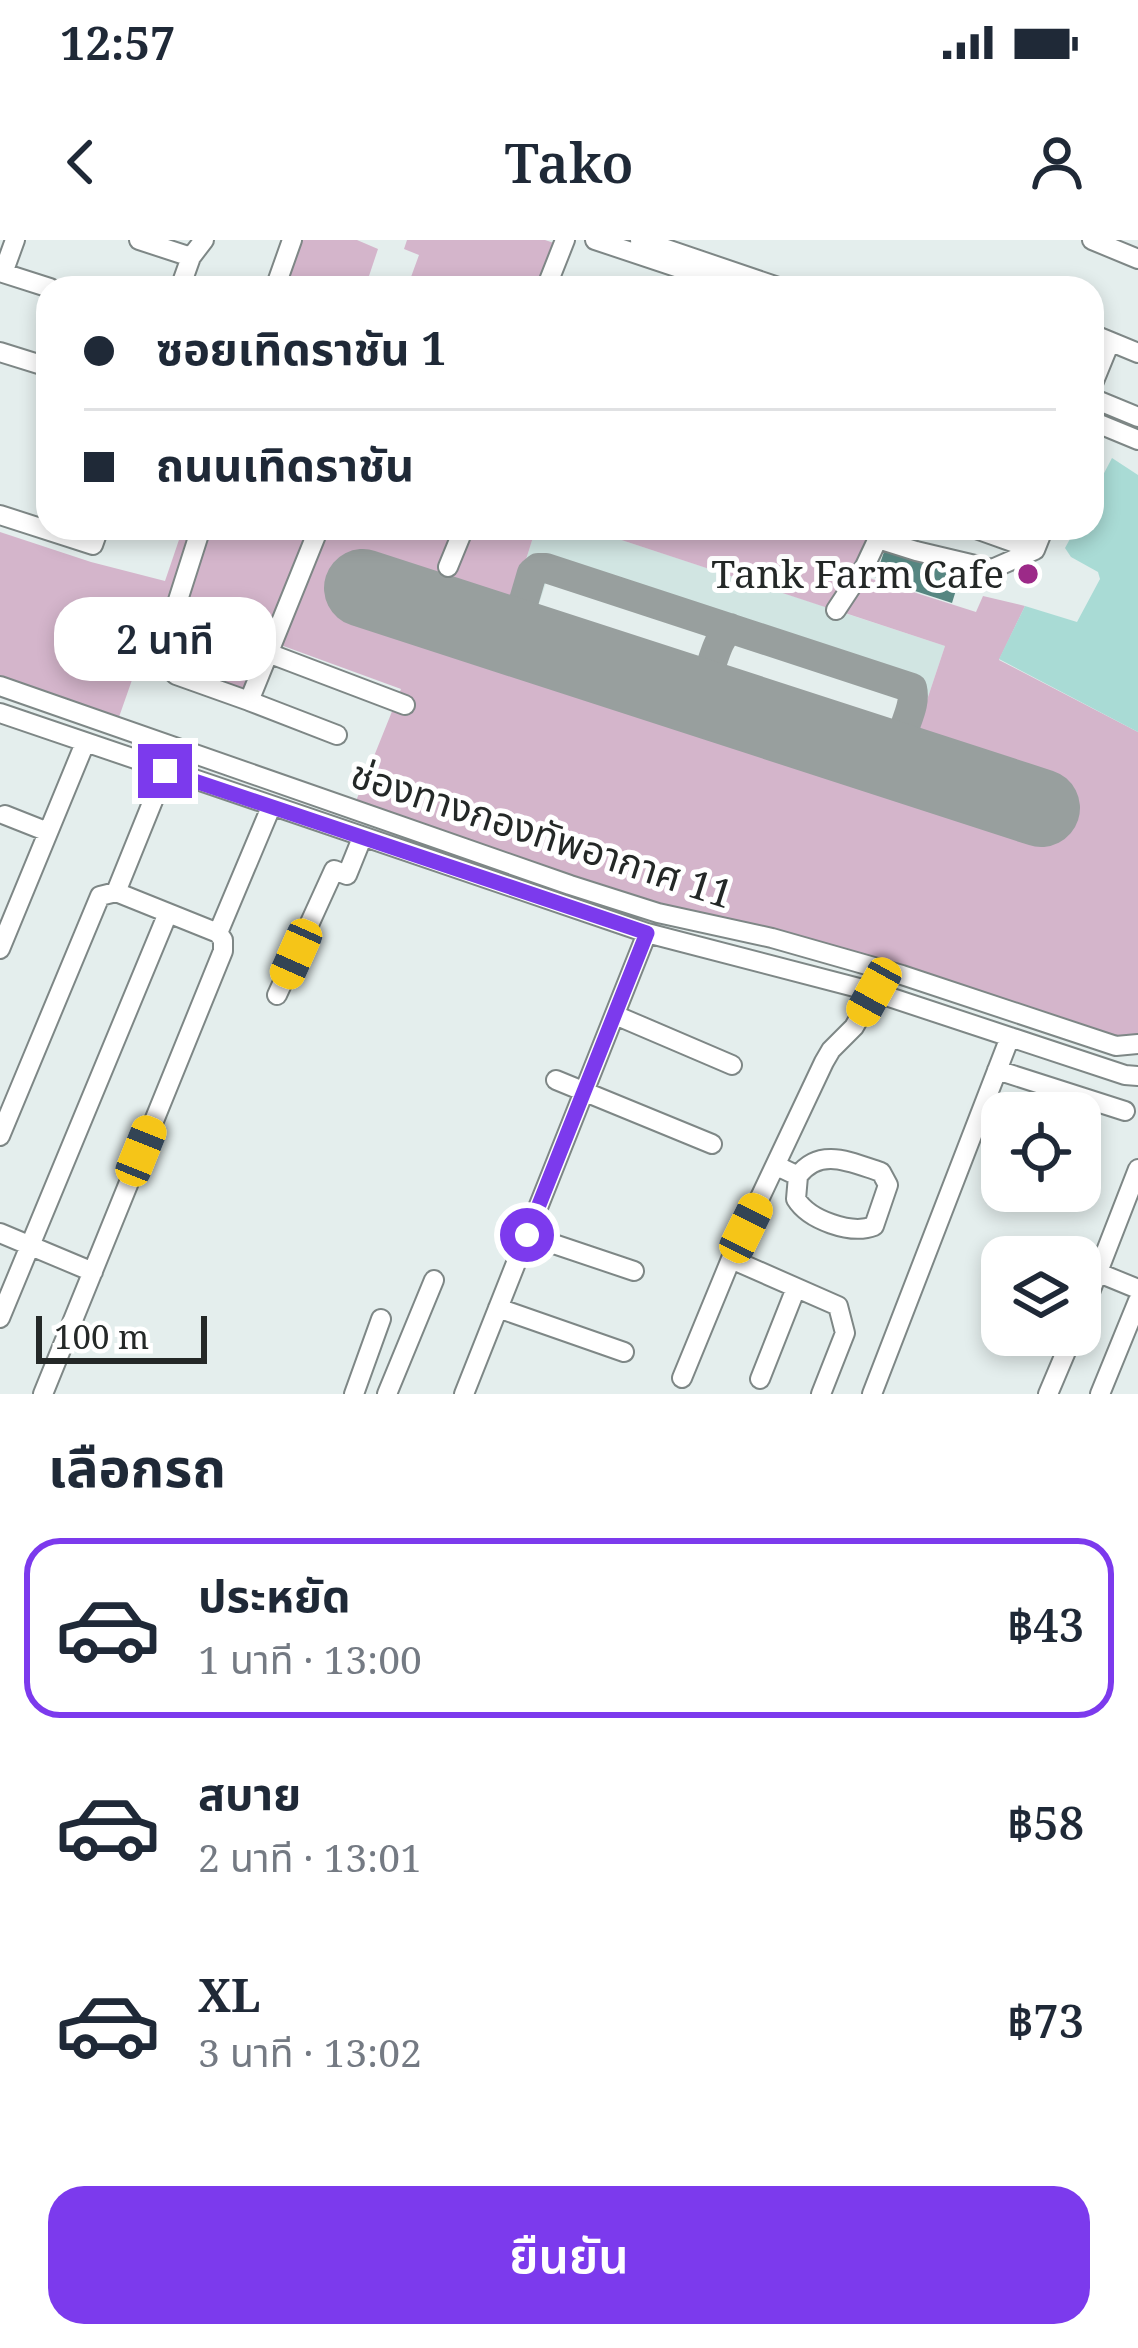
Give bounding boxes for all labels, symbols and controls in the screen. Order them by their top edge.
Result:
text: 12:57 [60,12,175,73]
text: Tako [504,125,634,199]
icon: back [48,129,114,195]
icon: person [1024,129,1090,195]
text: ซอยเทิดราชัน 1 [156,317,447,378]
text: ถนนเทิดราชัน [156,433,414,494]
place label: Tank Farm Cafe [711,546,1004,599]
marker: Tank Farm Cafe [1015,561,1041,587]
callout: 2 นาที [54,597,276,681]
text: 2 นาที [116,612,214,665]
route end [138,744,192,798]
street label: ช่องทางกองทัพอากาศ 11 [345,746,740,919]
car [265,914,327,994]
car [841,952,907,1032]
map controls [981,1092,1101,1356]
button: locate [981,1092,1101,1212]
car [111,1111,171,1191]
car [714,1188,778,1268]
route start [500,1208,554,1262]
button: layers [981,1236,1101,1356]
scale bar [36,1310,207,1363]
text: 100 m [54,1314,149,1359]
text: เลือกรถ [48,1429,226,1503]
text: ประหยัด [198,1564,351,1625]
icon: car [54,1574,162,1682]
text: ฿43 [1007,1594,1084,1655]
text: 1 นาที · 13:00 [198,1632,422,1685]
text: สบาย [198,1762,301,1823]
icon: car [54,1772,162,1880]
text: ฿58 [1007,1792,1084,1853]
text: 2 นาที · 13:01 [198,1830,422,1883]
text: XL [198,1964,260,2025]
icon: car [54,1970,162,2078]
text: ฿73 [1007,1990,1084,2051]
text: 3 นาที · 13:02 [198,2025,422,2078]
button: ยืนยัน [48,2186,1090,2324]

